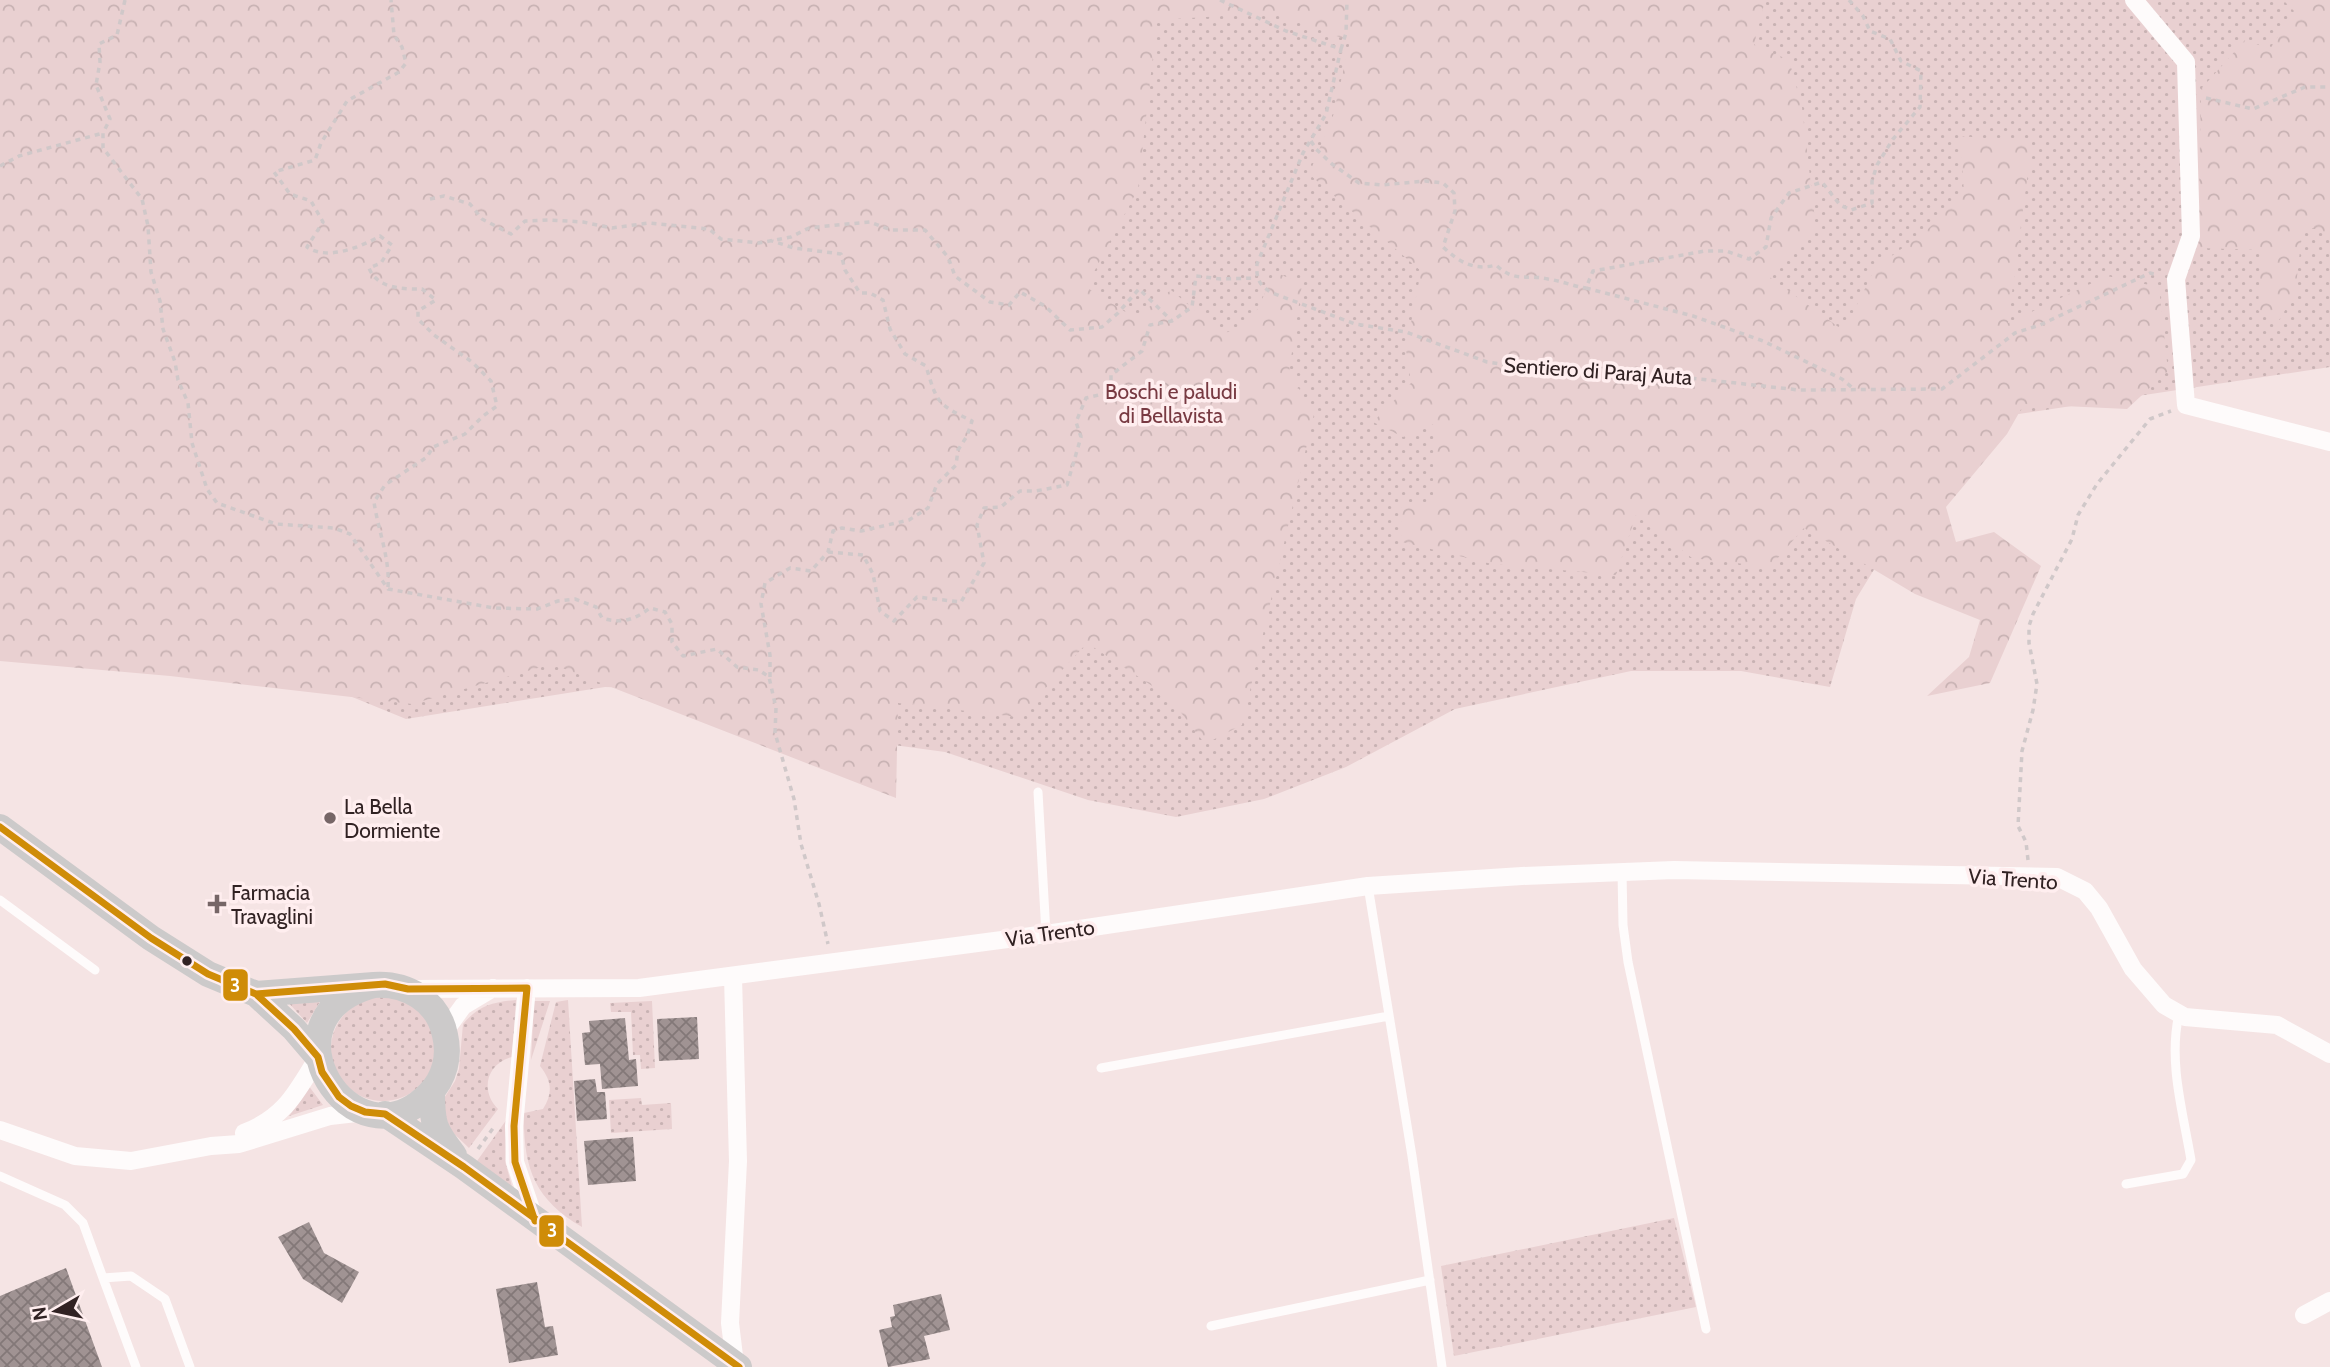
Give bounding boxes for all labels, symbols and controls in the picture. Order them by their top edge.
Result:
street label: Sentiero di Paraj Auta [1503,352,1693,391]
park label: Boschi e paludi di Bellavista [1105,379,1237,428]
place label: La Bella Dormiente [344,794,441,843]
marker: La Bella Dormiente [322,810,338,826]
street label: Via Trento [1967,863,2059,895]
place label: Farmacia Travaglini [231,880,313,929]
marker: Farmacia Travaglini [209,896,225,912]
street label: Via Trento [1004,914,1096,952]
unlabelled marker [180,954,194,968]
line badge: 3 [222,968,249,1002]
text: 3 [230,974,240,997]
line badge: 3 [538,1214,565,1248]
text: 3 [547,1219,557,1242]
north arrow [21,1276,91,1346]
text: N [27,1305,52,1322]

